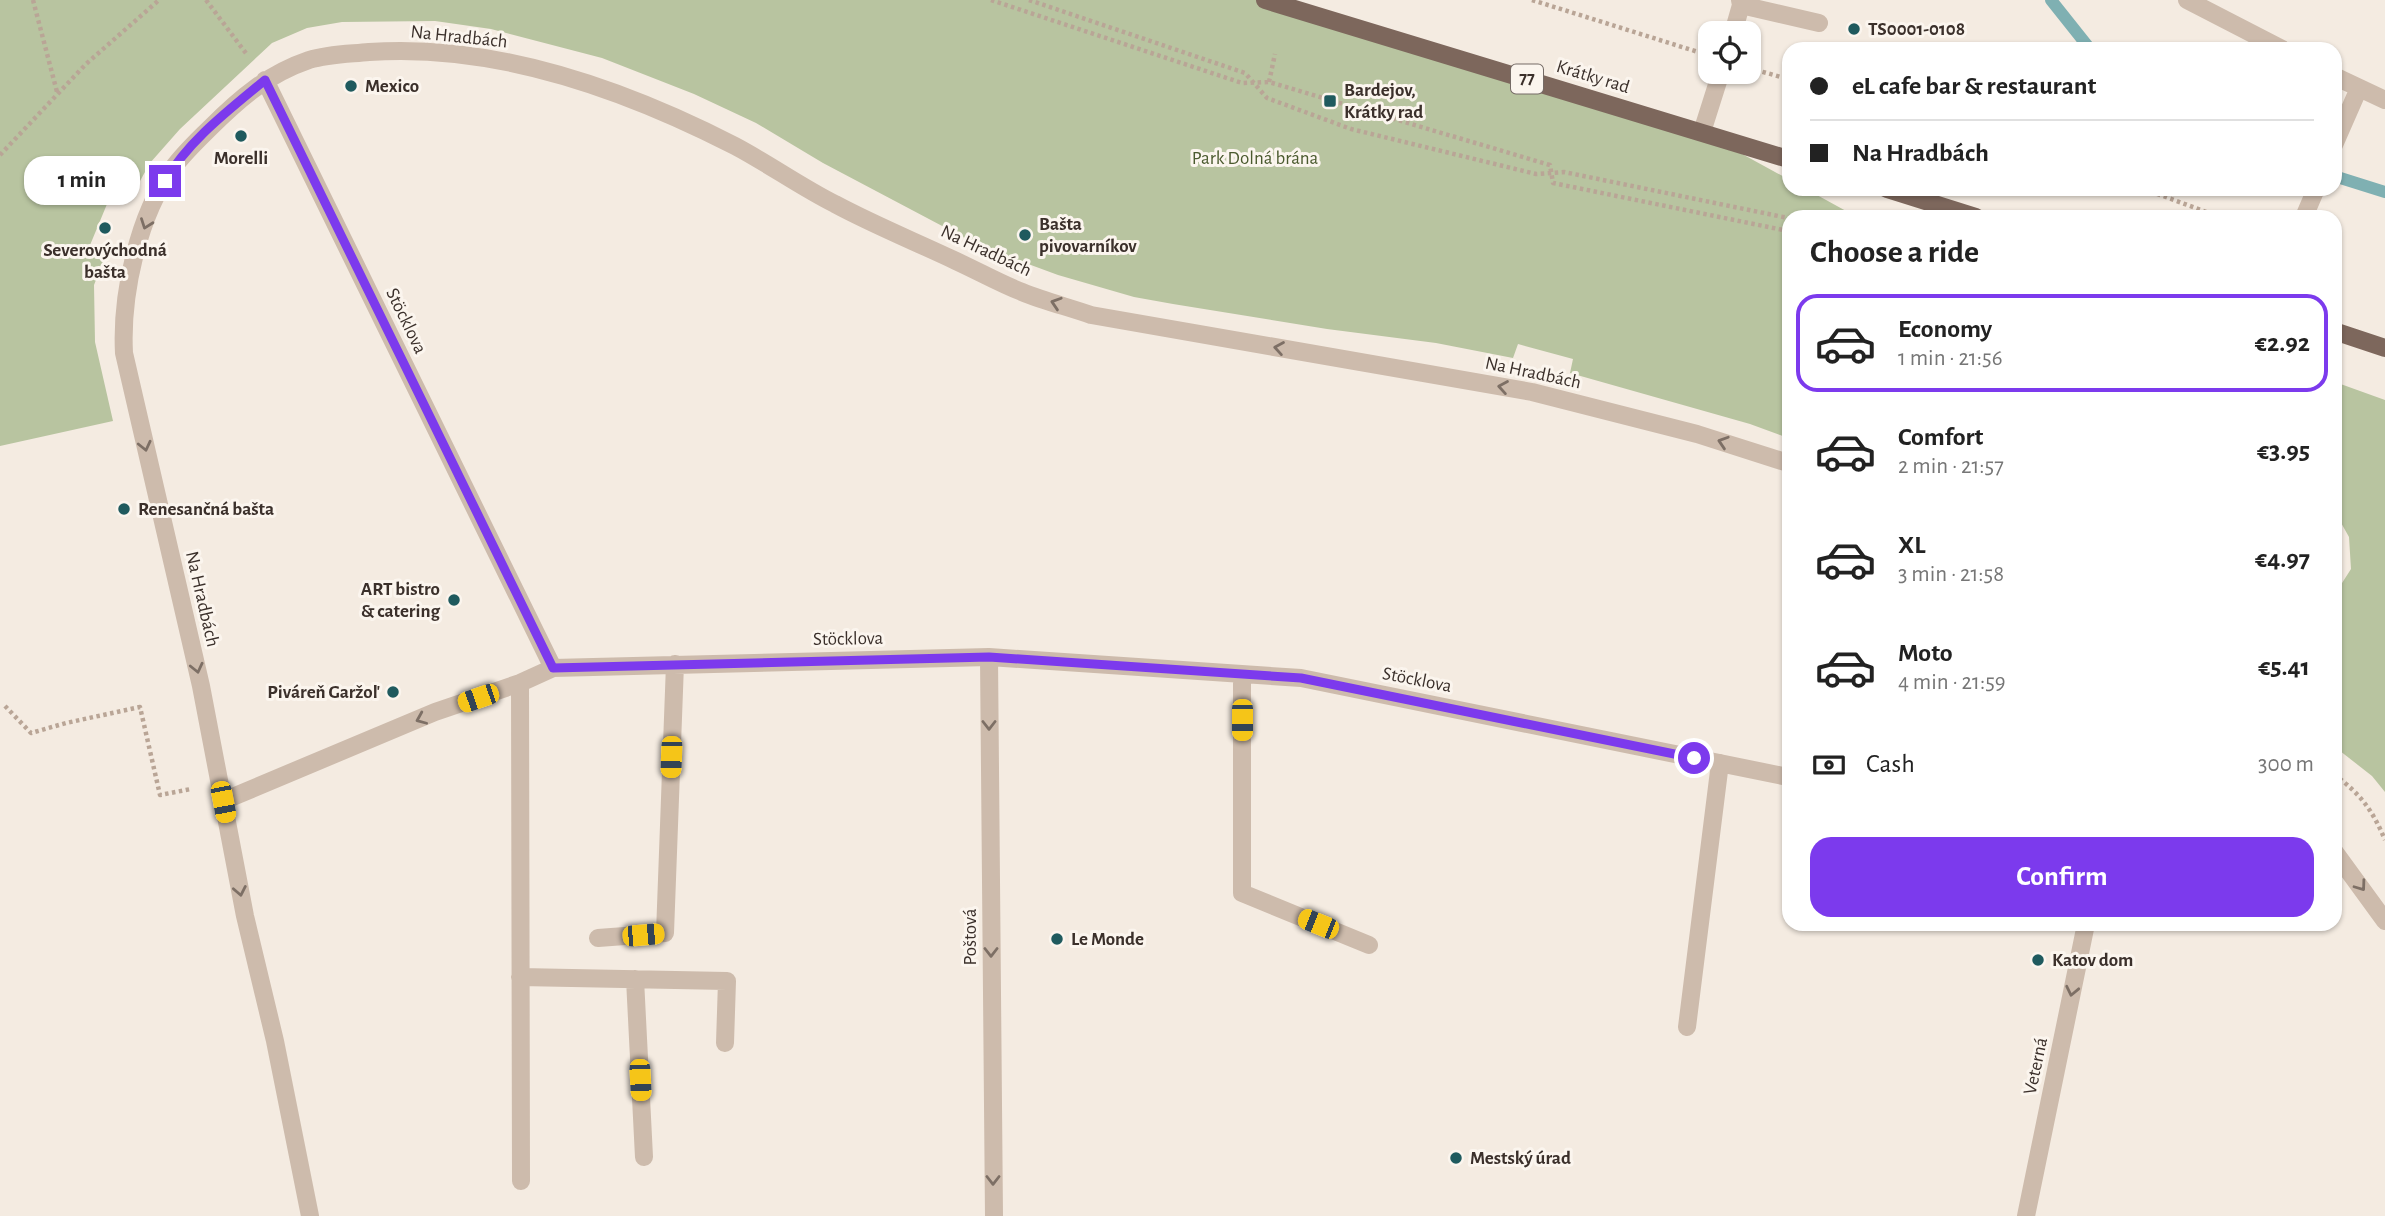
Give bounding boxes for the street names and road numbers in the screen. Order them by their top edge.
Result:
street label: Na Hradbách [409,22,509,52]
street label: Krátky rad [1554,57,1632,97]
road number: 77 [1511,64,1543,94]
street label: Na Hradbách [938,222,1034,280]
street label: Stöcklova [382,285,430,357]
street label: Na Hradbách [1483,354,1583,392]
street label: Na Hradbách [182,549,222,649]
street label: Stöcklova [813,629,884,649]
street label: Stöcklova [1381,664,1454,696]
street label: Poštová [961,908,980,965]
street label: Veterná [2021,1035,2051,1096]

